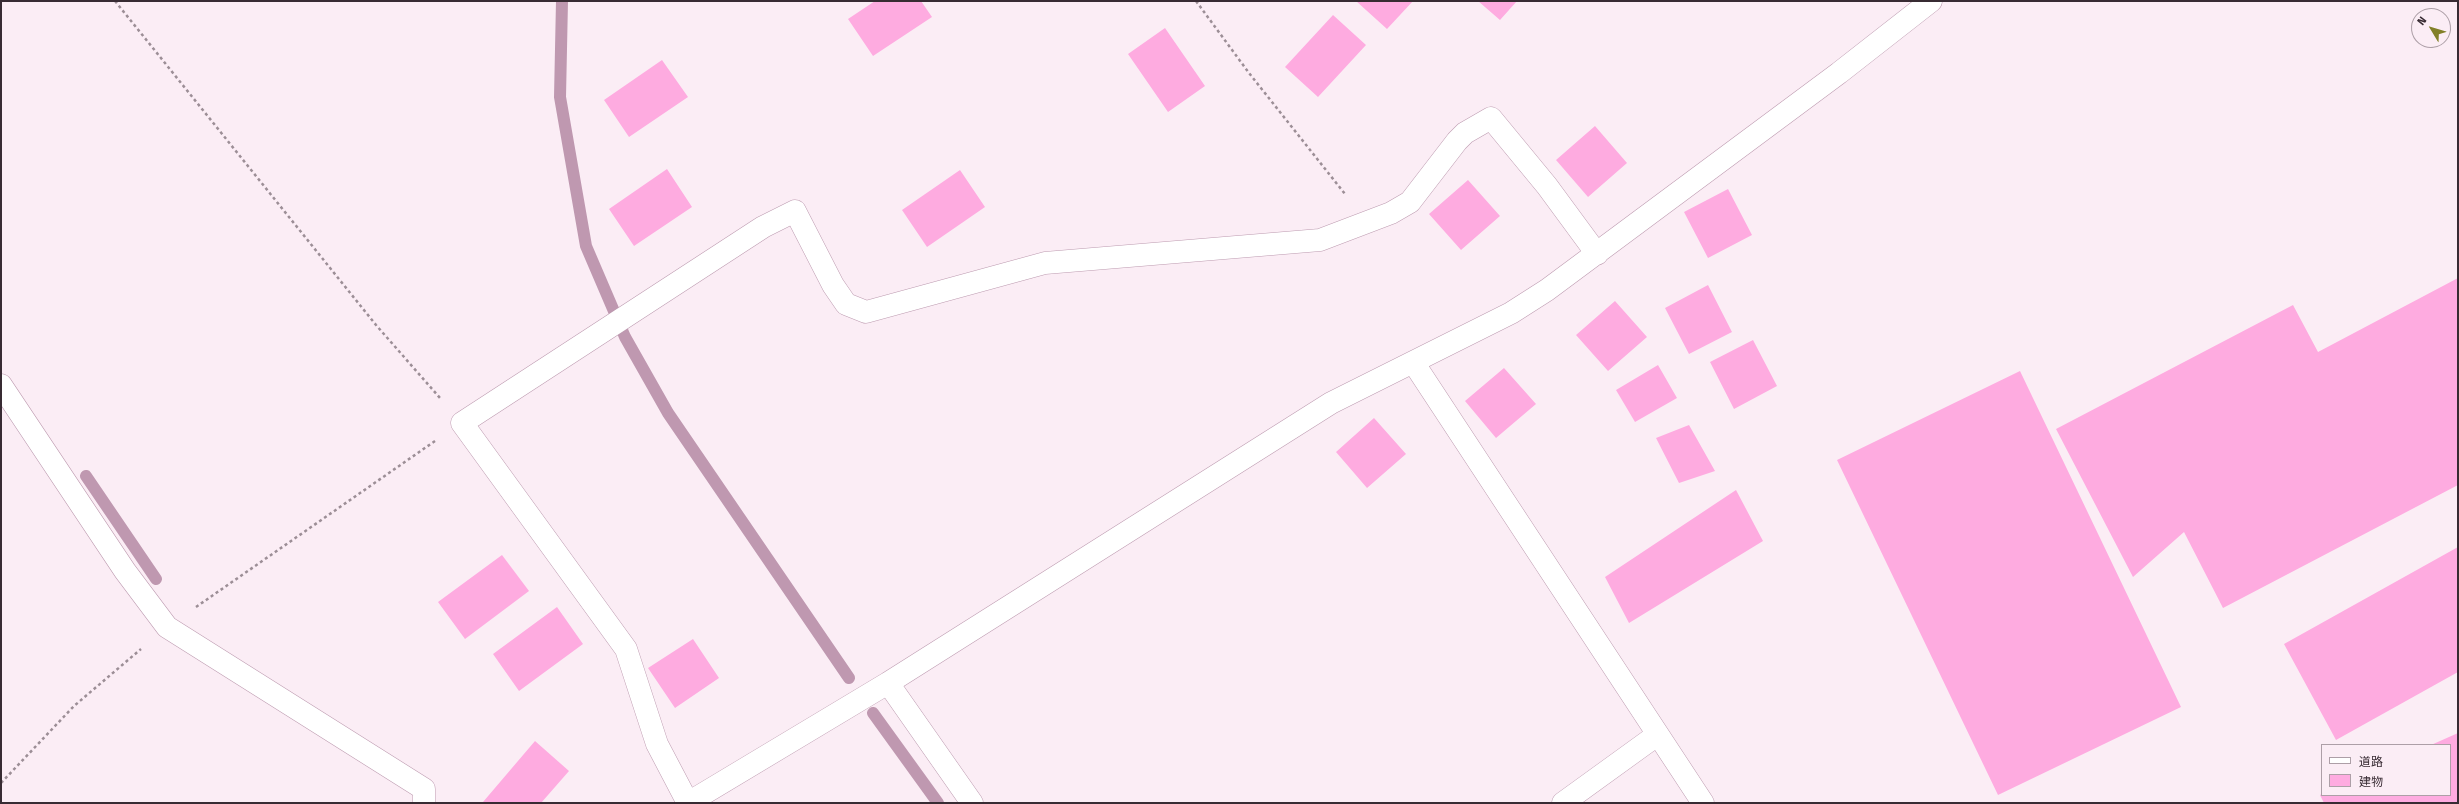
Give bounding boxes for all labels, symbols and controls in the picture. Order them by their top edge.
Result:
north arrow [2411,8,2451,48]
text: N [2415,14,2429,28]
legend [2321,744,2451,796]
text: 道路 [2359,755,2383,769]
text: 建物 [2359,775,2383,789]

